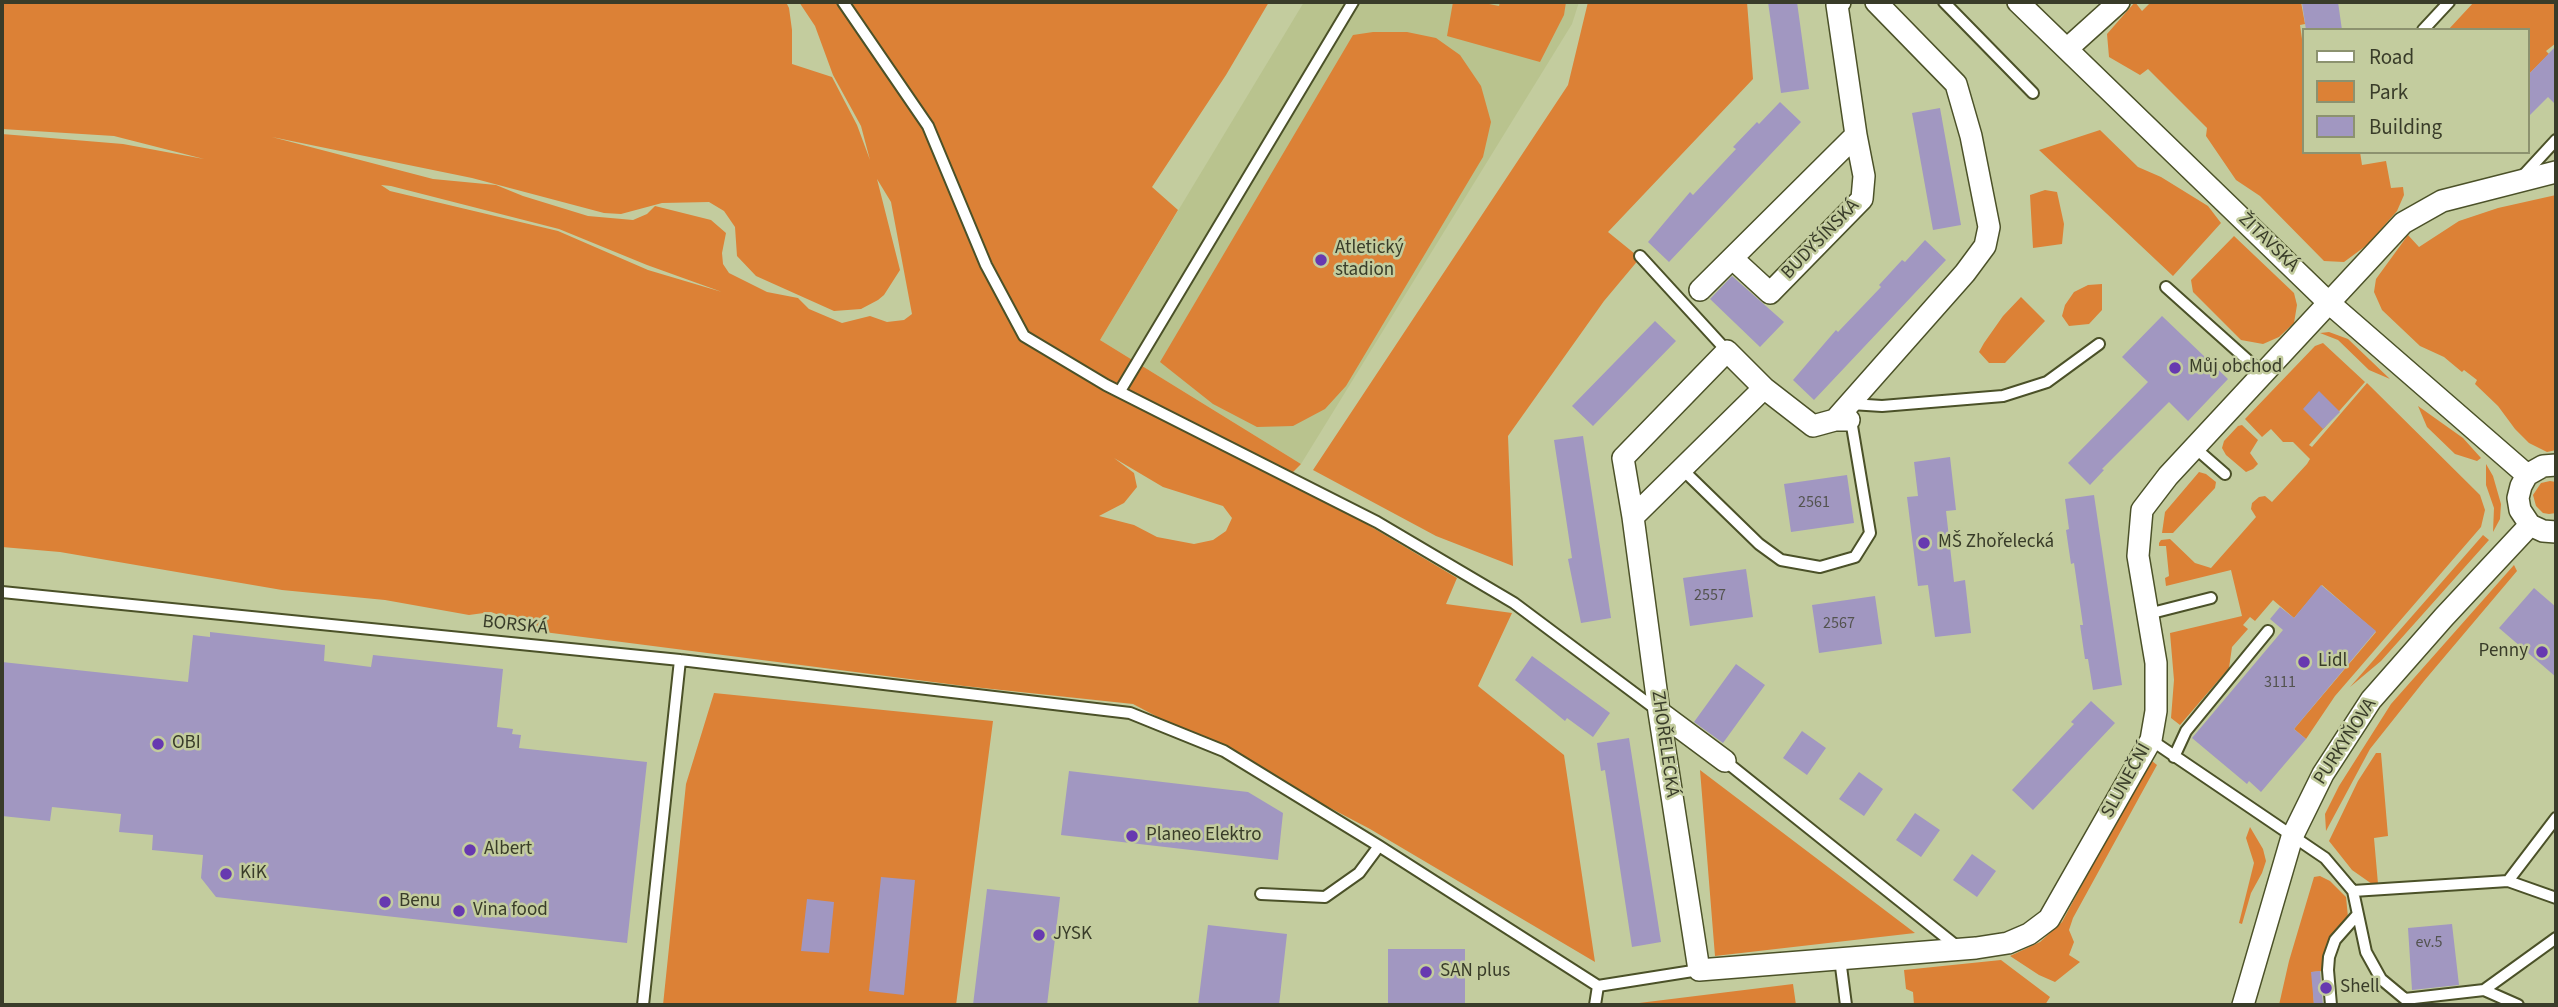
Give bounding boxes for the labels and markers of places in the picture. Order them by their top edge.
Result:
place label: Atletický stadion [1335,238,1404,282]
marker: Atletický stadion [1313,252,1329,268]
place label: Můj obchod [2189,357,2282,379]
marker: Můj obchod [2167,360,2183,376]
place label: MŠ Zhořelecká [1938,532,2054,554]
marker: MŠ Zhořelecká [1916,535,1932,551]
place label: Penny [2479,641,2528,663]
marker: Penny [2534,644,2550,660]
place label: Lidl [2318,651,2347,673]
marker: Lidl [2296,654,2312,670]
place label: OBI [172,733,201,755]
marker: OBI [150,736,166,752]
place label: Planeo Elektro [1146,825,1262,847]
marker: Planeo Elektro [1124,828,1140,844]
place label: Albert [484,839,532,861]
marker: Albert [462,842,478,858]
place label: KiK [240,863,267,885]
marker: KiK [218,866,234,882]
place label: Benu [399,891,440,913]
marker: Benu [377,894,393,910]
place label: Vina food [473,900,548,922]
marker: Vina food [451,903,467,919]
place label: JYSK [1053,924,1092,946]
marker: JYSK [1031,927,1047,943]
place label: SAN plus [1440,961,1510,983]
marker: SAN plus [1418,964,1434,980]
place label: Shell [2340,977,2380,999]
marker: Shell [2318,980,2334,996]

